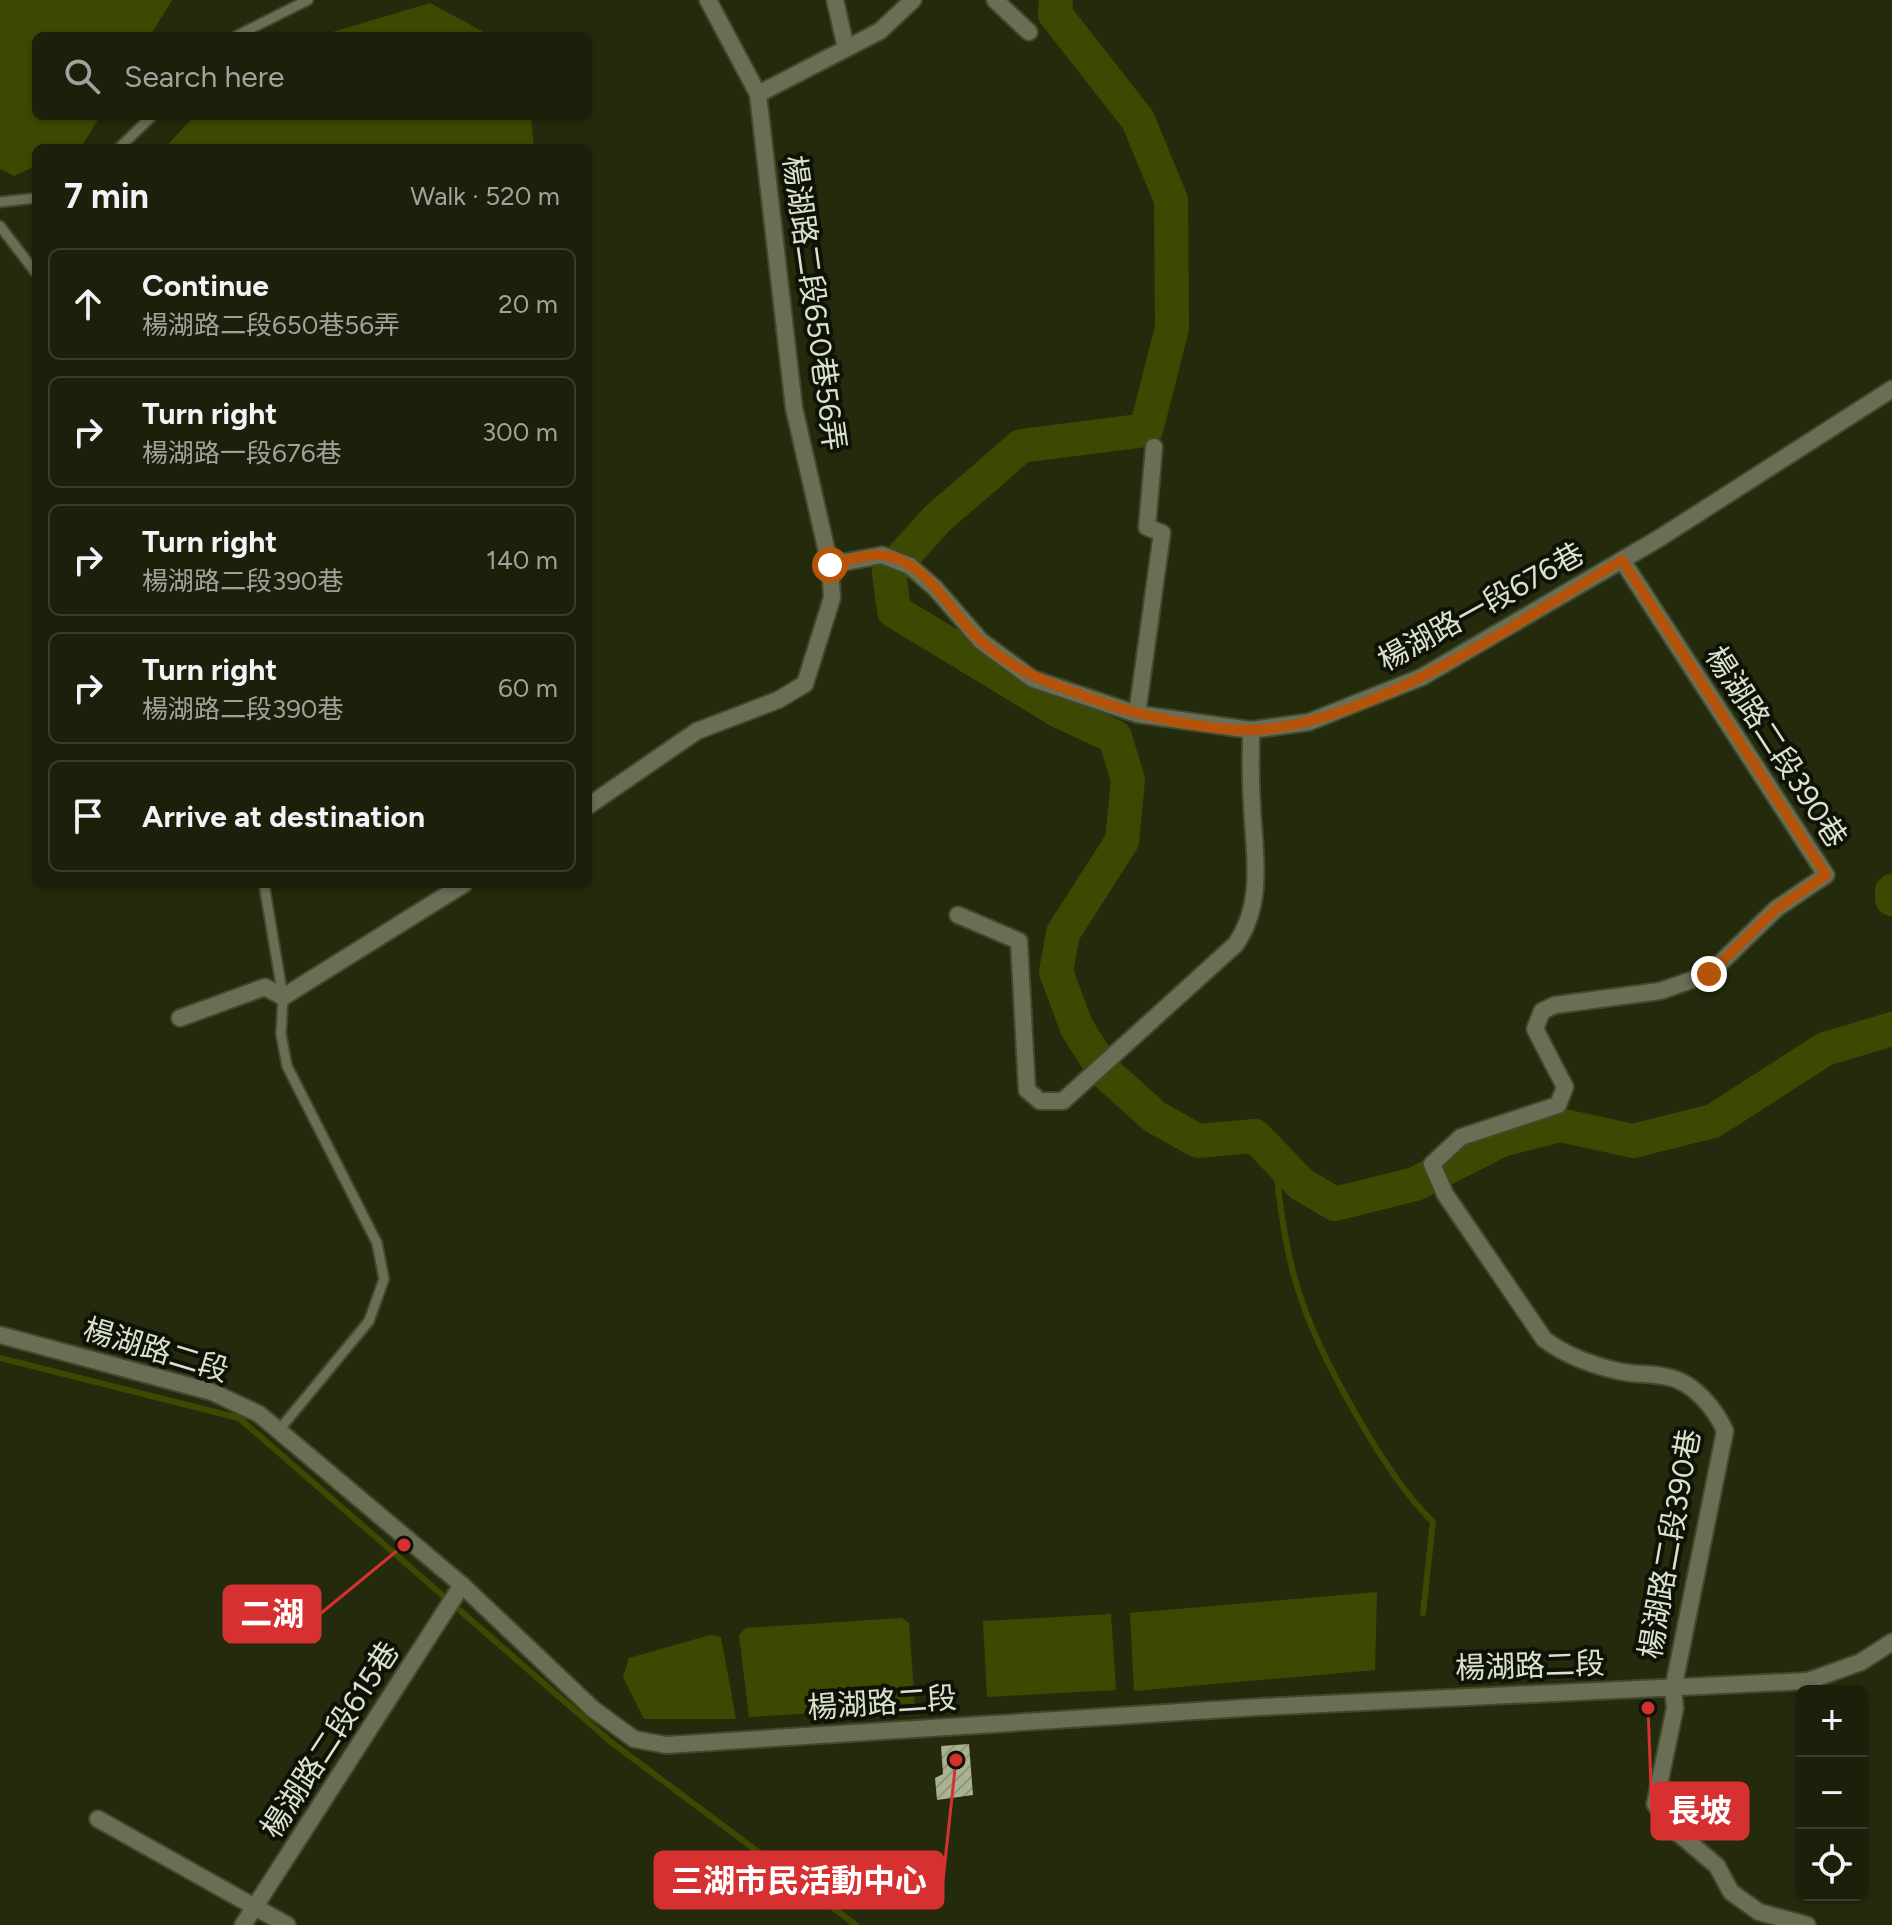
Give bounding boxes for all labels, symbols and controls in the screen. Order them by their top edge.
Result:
search box [32,32,592,120]
icon: search [60,54,104,98]
text: Search here [124,58,284,95]
street label: 楊湖路二段650巷56弄 [775,153,854,453]
text: 7 min [64,176,149,217]
text: Walk · 520 m [410,180,560,212]
text: Continue [142,267,269,304]
icon: ahead [66,282,110,326]
text: 20 m [498,288,558,320]
text: 楊湖路二段650巷56弄 [142,309,400,341]
text: Turn right [142,395,277,432]
icon: right [66,410,110,454]
text: 300 m [482,416,558,448]
text: 楊湖路一段676巷 [142,437,341,469]
text: Turn right [142,523,277,560]
street label: 楊湖路一段676巷 [1371,535,1590,679]
icon: right [66,538,110,582]
text: 140 m [486,544,558,576]
route start [812,547,848,583]
text: 楊湖路二段390巷 [142,565,344,597]
street label: 楊湖路二段390巷 [1698,639,1855,854]
text: Turn right [142,651,277,688]
icon: right [66,666,110,710]
text: 60 m [498,672,558,704]
text: 楊湖路二段390巷 [142,693,344,725]
icon: arrive [66,794,110,838]
text: Arrive at destination [142,798,425,835]
route end [1691,956,1727,992]
street label: 楊湖路二段 [79,1310,233,1389]
street label: 楊湖路二段390巷 [1631,1426,1708,1662]
callout: 二湖 [224,1586,320,1642]
text: 二湖 [240,1595,304,1633]
street label: 楊湖路二段615巷 [252,1635,407,1845]
street label: 楊湖路二段 [1454,1644,1606,1687]
street label: 楊湖路二段 [806,1679,958,1726]
map controls [1796,1685,1868,1901]
button: + [1796,1685,1868,1757]
button: − [1796,1757,1868,1829]
callout: 長坡 [1652,1783,1748,1839]
text: 長坡 [1668,1792,1732,1830]
button: locate [1796,1829,1868,1901]
callout: 三湖市民活動中心 [655,1852,943,1908]
text: 三湖市民活動中心 [671,1862,927,1900]

